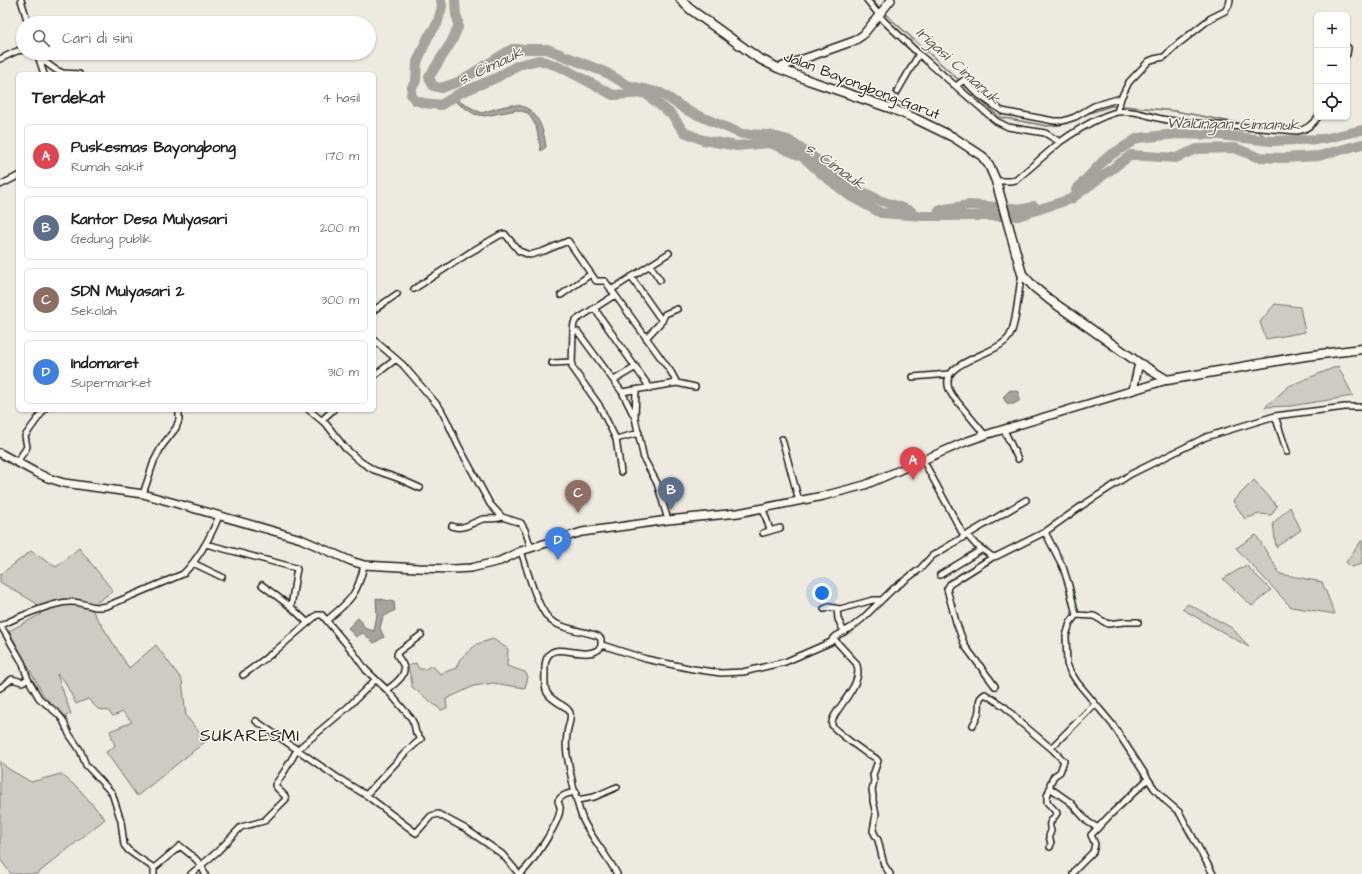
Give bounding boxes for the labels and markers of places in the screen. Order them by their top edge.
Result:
pin: A [900,447,926,480]
pin: B [658,477,684,510]
pin: C [565,480,591,513]
pin: D [545,527,571,560]

